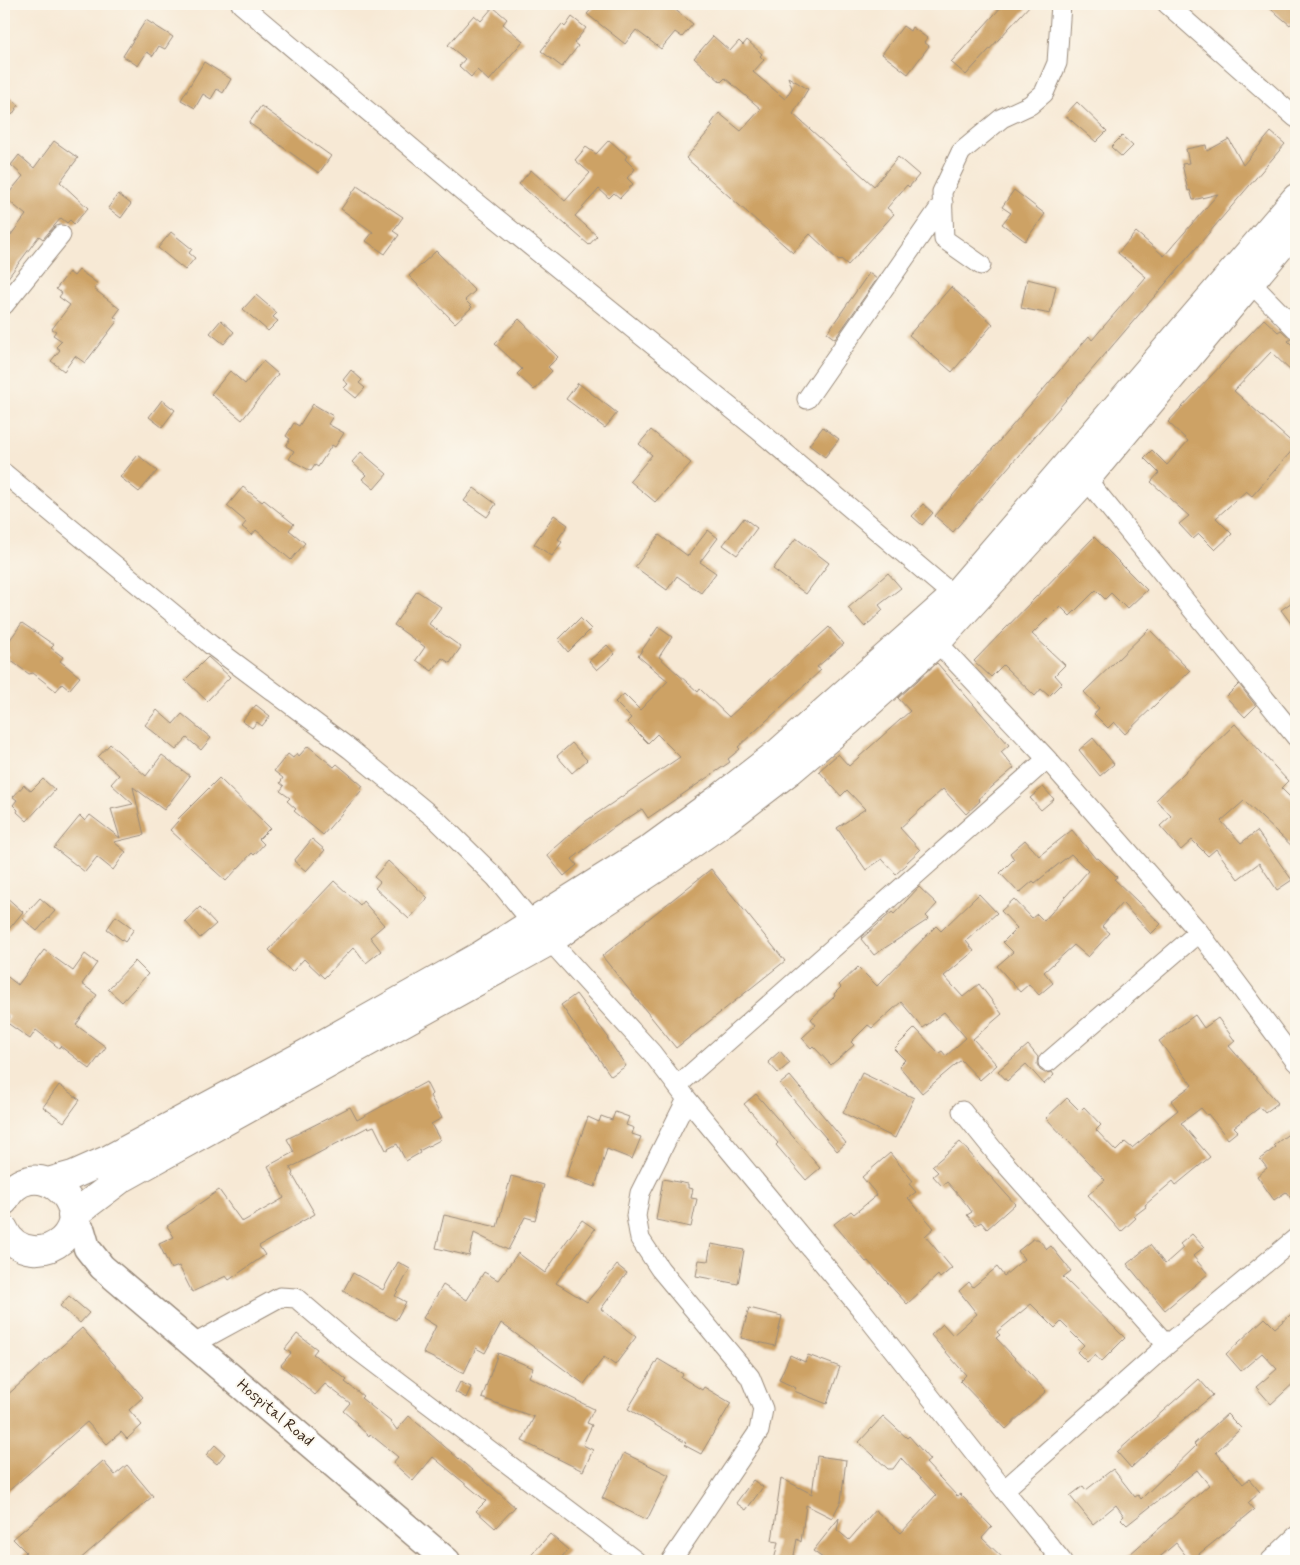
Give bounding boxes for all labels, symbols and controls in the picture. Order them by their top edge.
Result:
street label: Hospital Road [232,1375,318,1451]

